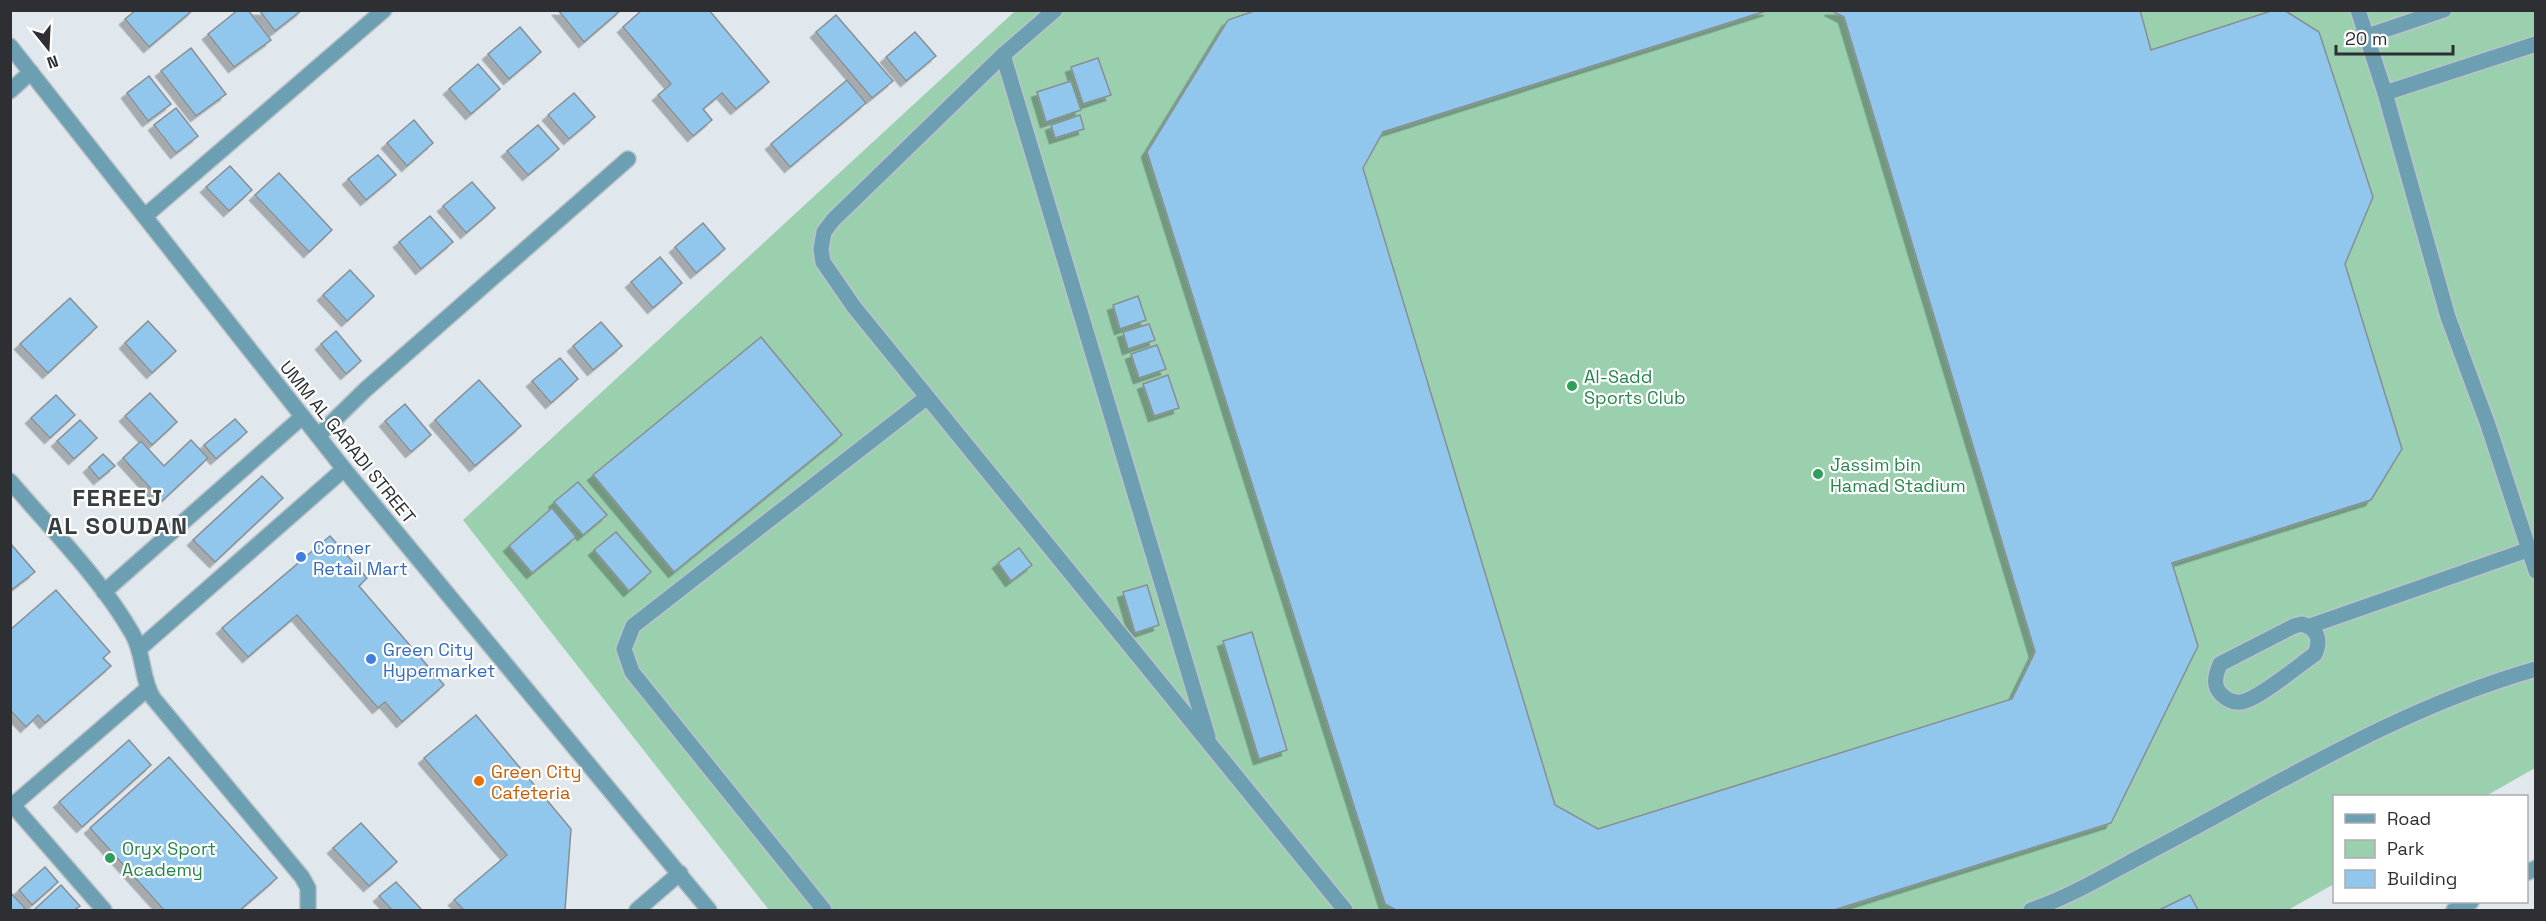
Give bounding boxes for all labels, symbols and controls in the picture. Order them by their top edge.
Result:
north arrow [18,18,78,78]
scale bar [2336,18,2453,56]
text: 20 m [2345,27,2388,50]
text: N [44,50,61,73]
street label: UMM AL GARADI STREET [275,356,421,528]
place label: Al-Sadd Sports Club [1584,365,1686,409]
marker: Al-Sadd Sports Club [1565,379,1579,393]
place label: Jassim bin Hamad Stadium [1830,453,1966,497]
marker: Jassim bin Hamad Stadium [1811,467,1825,481]
district label: FEREEJ AL SOUDAN [47,482,189,541]
place label: Corner Retail Mart [313,536,408,580]
marker: Corner Retail Mart [294,550,308,564]
place label: Green City Hypermarket [383,638,495,682]
marker: Green City Hypermarket [364,652,378,666]
place label: Green City Cafeteria [491,760,582,804]
marker: Green City Cafeteria [472,774,486,788]
legend [2333,795,2528,903]
text: Road [2387,807,2431,830]
place label: Oryx Sport Academy [122,837,216,881]
text: Park [2387,837,2425,860]
marker: Oryx Sport Academy [103,851,117,865]
text: Building [2387,867,2457,890]

